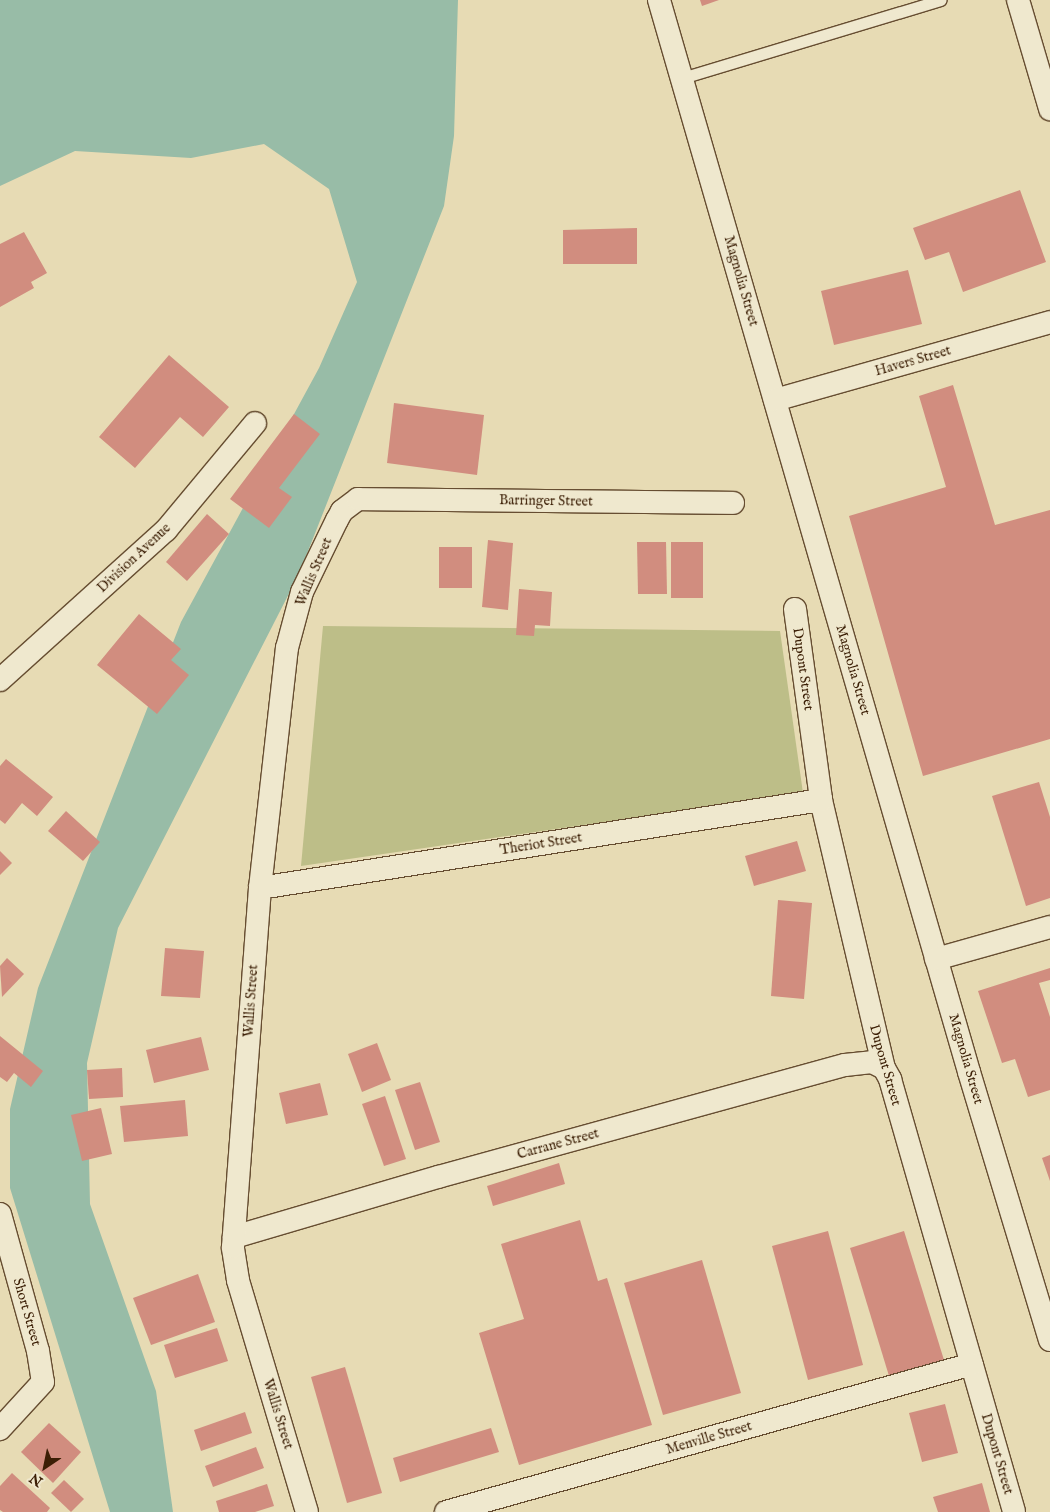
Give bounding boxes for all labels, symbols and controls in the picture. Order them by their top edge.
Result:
street label: Magnolia Street [720,234,762,328]
street label: Havers Street [873,342,953,380]
street label: Barringer Street [499,492,593,510]
street label: Division Avenue [94,520,174,596]
street label: Wallis Street [292,535,336,609]
street label: Magnolia Street [832,623,874,717]
street label: Dupont Street [789,626,817,712]
street label: Theriot Street [499,829,583,859]
street label: Wallis Street [240,964,262,1038]
street label: Magnolia Street [945,1012,987,1106]
street label: Dupont Street [865,1022,905,1108]
street label: Carrane Street [515,1125,601,1163]
street label: Short Street [9,1276,45,1348]
street label: Wallis Street [259,1377,297,1451]
street label: Dupont Street [977,1411,1017,1497]
street label: Menville Street [664,1418,754,1458]
north arrow [20,1442,70,1492]
text: N [27,1469,47,1490]

